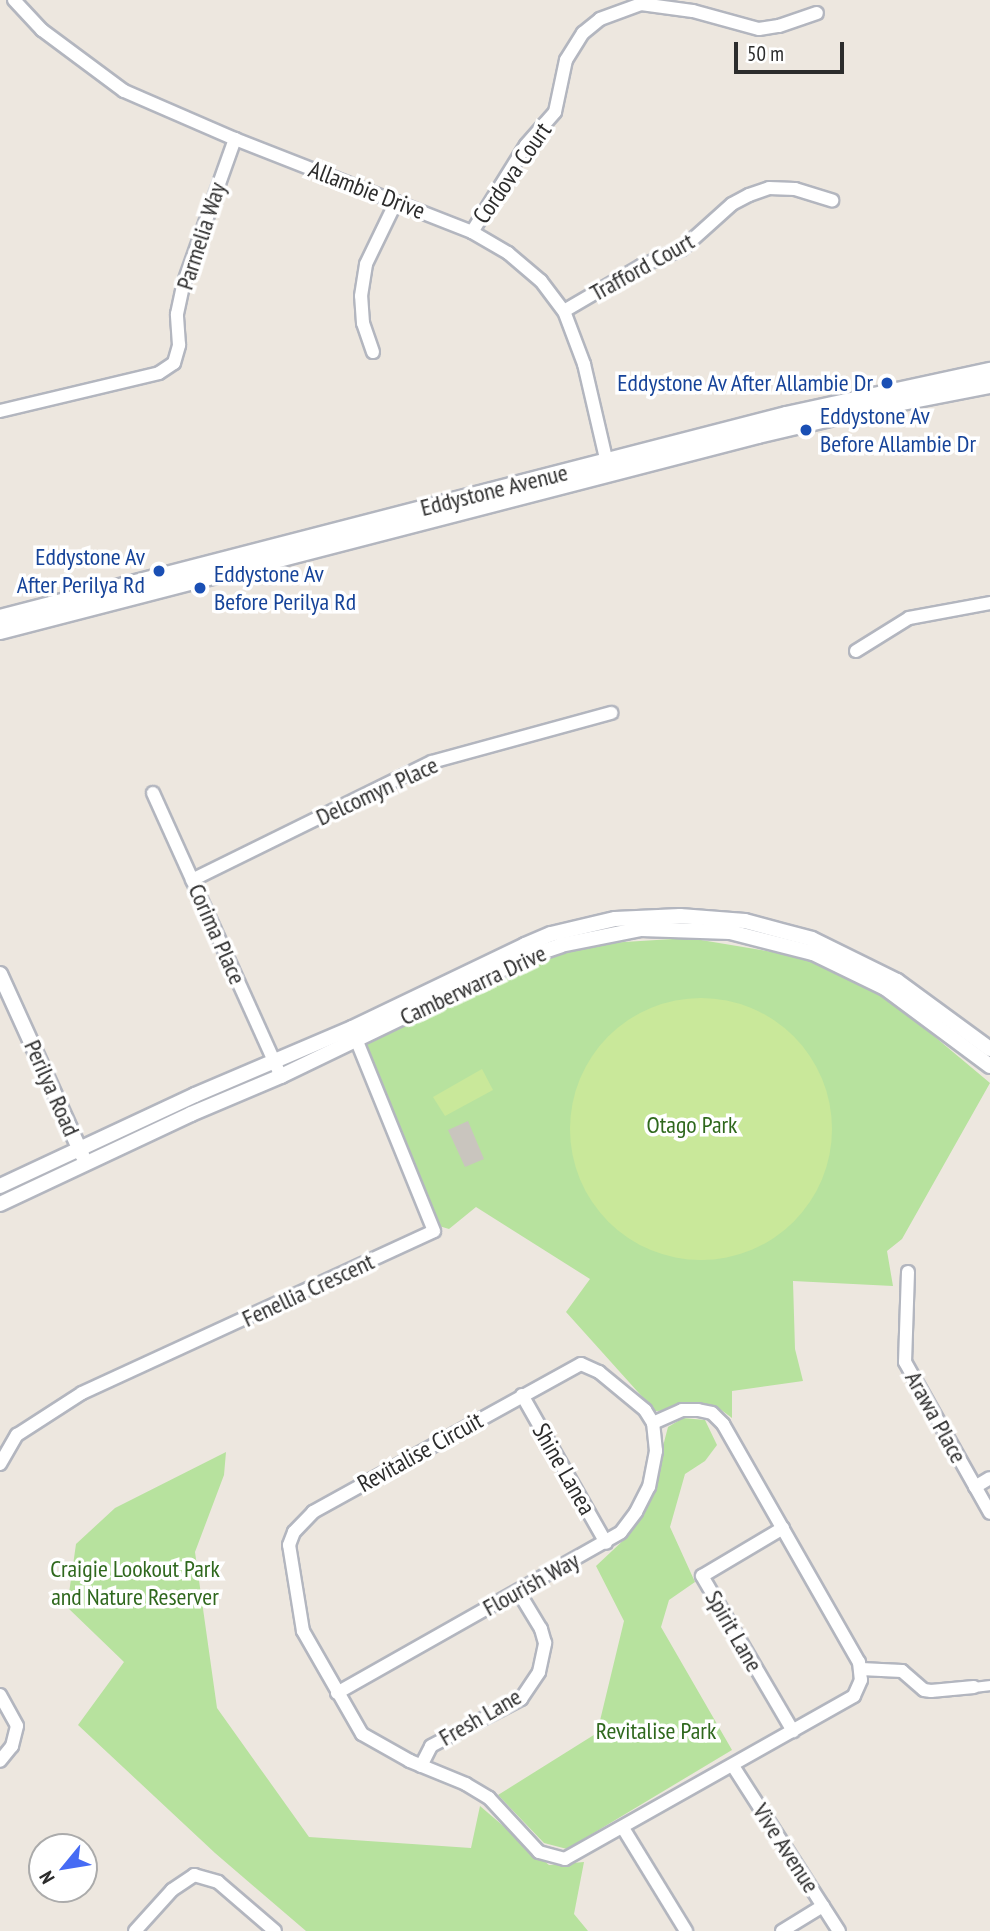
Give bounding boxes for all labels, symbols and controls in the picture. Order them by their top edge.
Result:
scale bar [738,28,848,72]
text: 50 m [747,40,784,67]
street label: Cordova Court [467,117,557,229]
street label: Allambie Drive [305,155,429,225]
street label: Parmelia Way [170,179,232,293]
street label: Trafford Court [585,227,699,307]
place label: Eddystone Av After Allambie Dr [615,369,873,397]
marker: Eddystone Av After Allambie Dr [879,375,895,391]
place label: Eddystone Av Before Allambie Dr [820,402,977,458]
marker: Eddystone Av Before Allambie Dr [798,422,814,438]
street label: Eddystone Avenue [417,458,571,522]
place label: Eddystone Av After Perilya Rd [17,543,145,599]
place label: Eddystone Av Before Perilya Rd [214,560,356,616]
marker: Eddystone Av After Perilya Rd [151,563,167,579]
marker: Eddystone Av Before Perilya Rd [192,580,208,596]
street label: Delcomyn Place [312,750,442,832]
street label: Corima Place [182,879,252,989]
street label: Camberwarra Drive [395,939,551,1031]
street label: Perilya Road [18,1036,86,1140]
park label: Otago Park [647,1111,737,1139]
street label: Fenellia Crescent [238,1247,378,1333]
street label: Arawa Place [899,1366,973,1468]
street label: Revitalise Circuit [353,1406,487,1498]
street label: Shine Lanea [526,1418,602,1520]
street label: Flourish Way [478,1546,584,1622]
park label: Craigie Lookout Park and Nature Reserver [50,1555,220,1611]
street label: Spirit Lane [699,1585,769,1677]
street label: Fresh Lane [434,1682,526,1752]
park label: Revitalise Park [596,1717,716,1745]
street label: Vive Avenue [746,1798,826,1898]
north arrow [28,1833,98,1903]
text: N [34,1867,60,1888]

